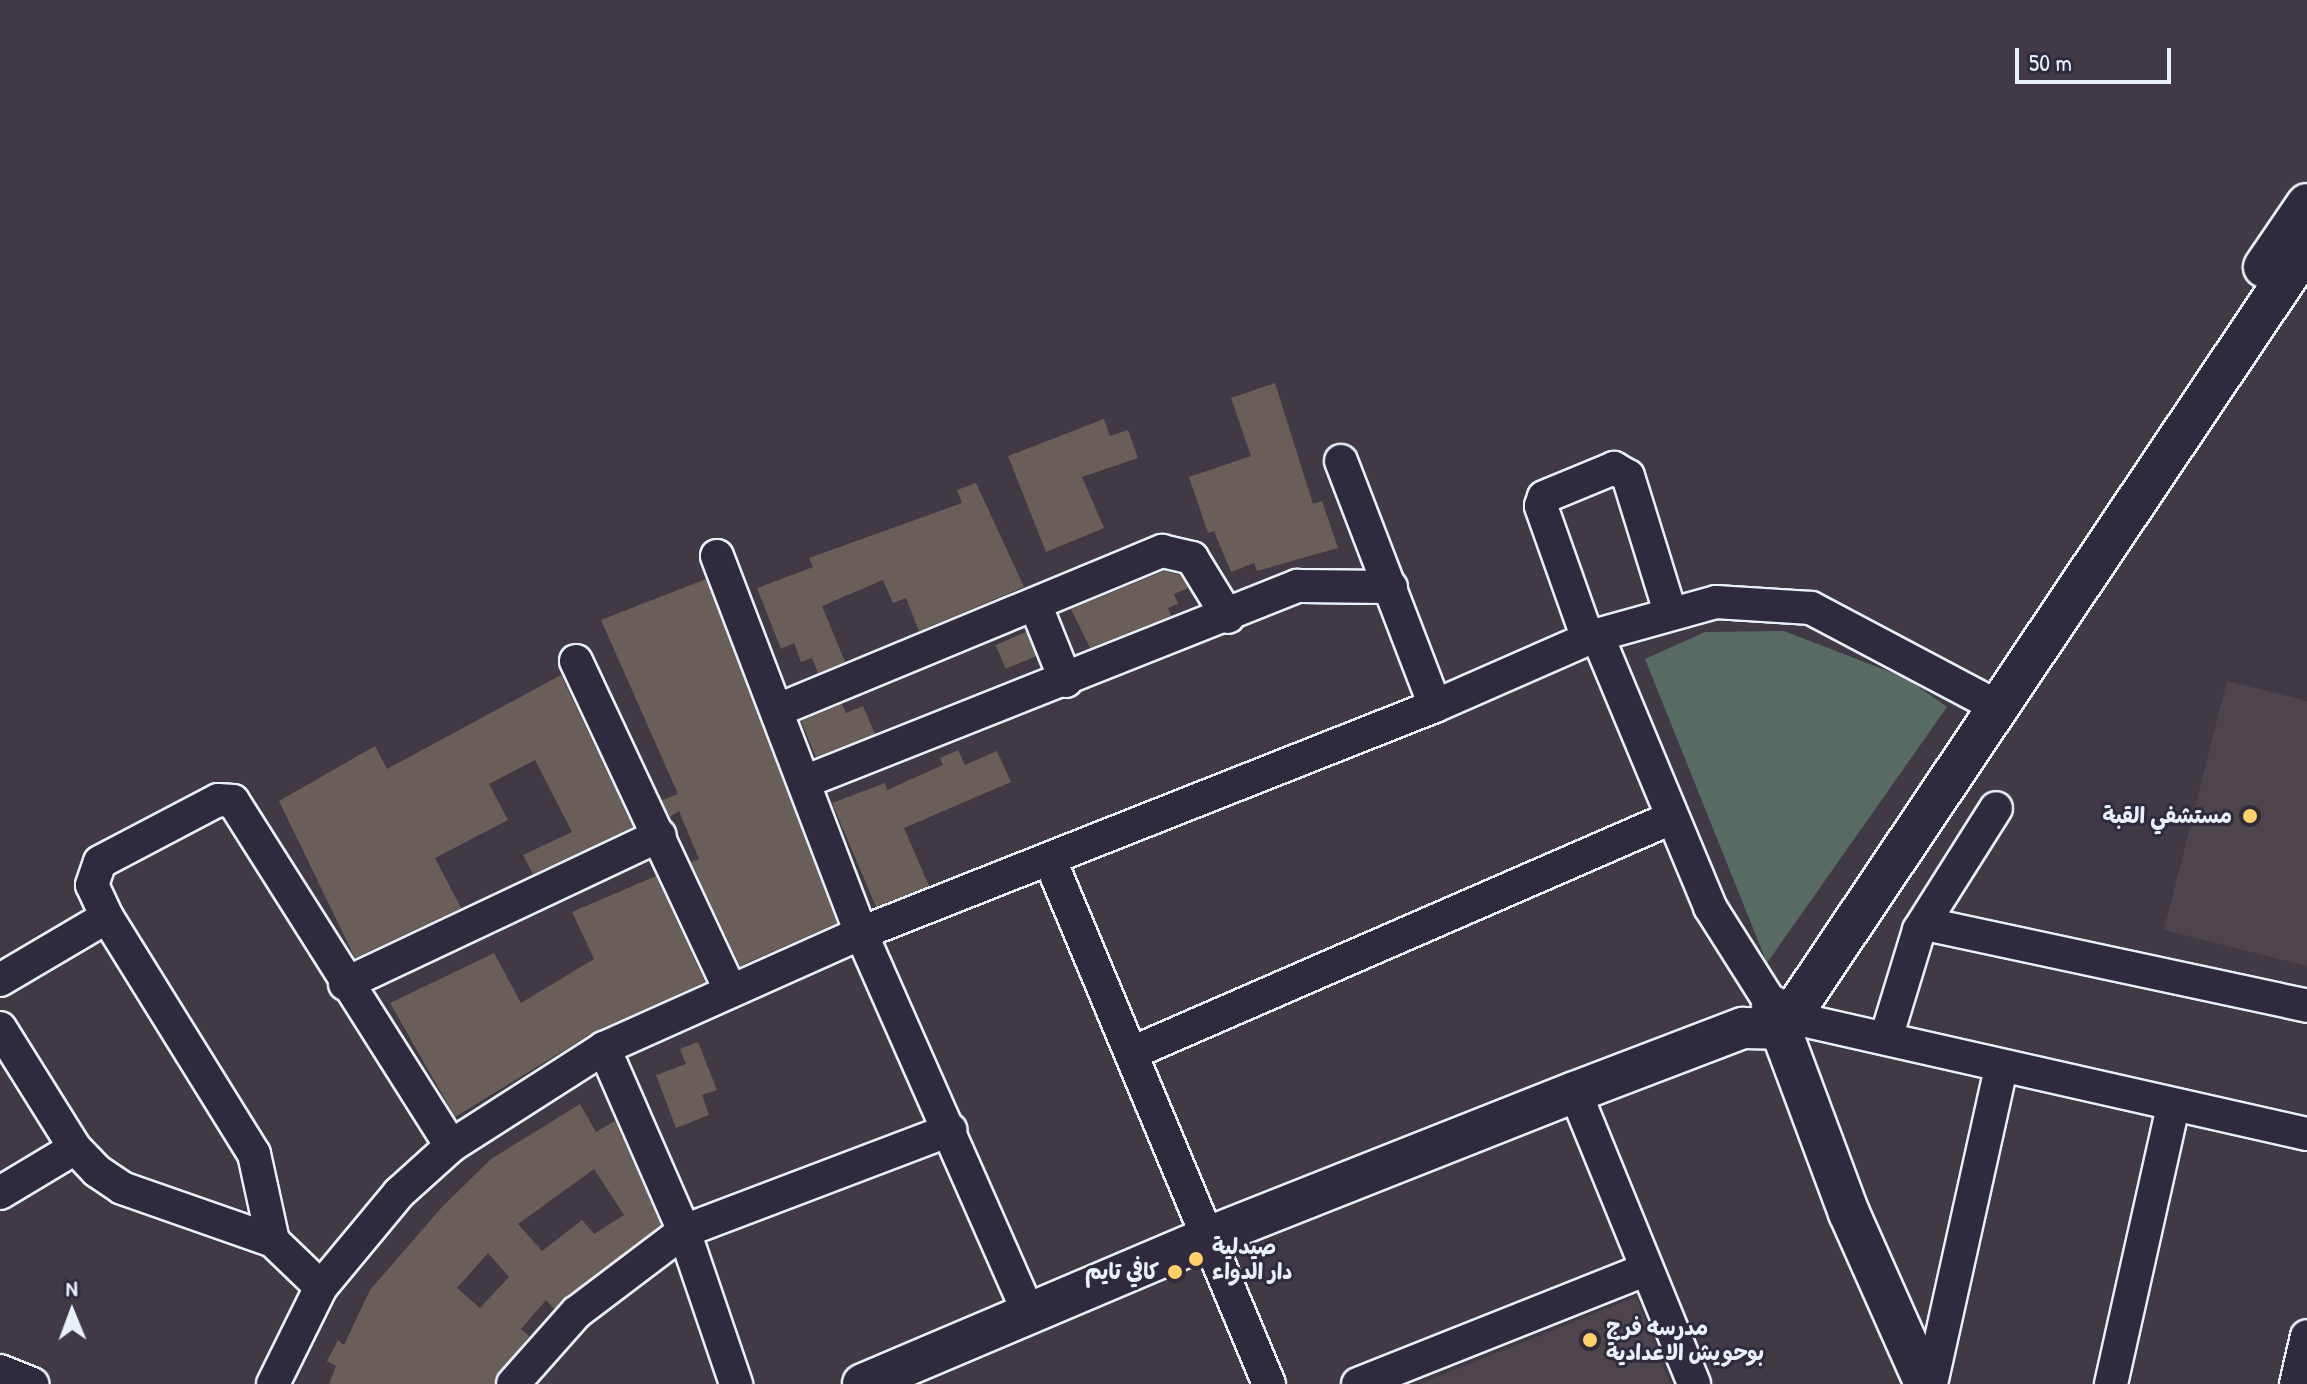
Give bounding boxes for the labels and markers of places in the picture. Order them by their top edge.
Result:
place label: مستشفي القبة [2103,803,2232,829]
marker: مستشفي القبة [2239,805,2261,827]
place label: صيدلية دار الدواء [1212,1233,1293,1284]
marker: صيدلية دار الدواء [1187,1250,1205,1268]
place label: كافي تايم [1085,1259,1159,1285]
marker: كافي تايم [1166,1263,1184,1281]
place label: مدرسه فرج بوحويش الاعدادية [1606,1314,1764,1366]
marker: مدرسه فرج بوحويش الاعدادية [1581,1331,1599,1349]

